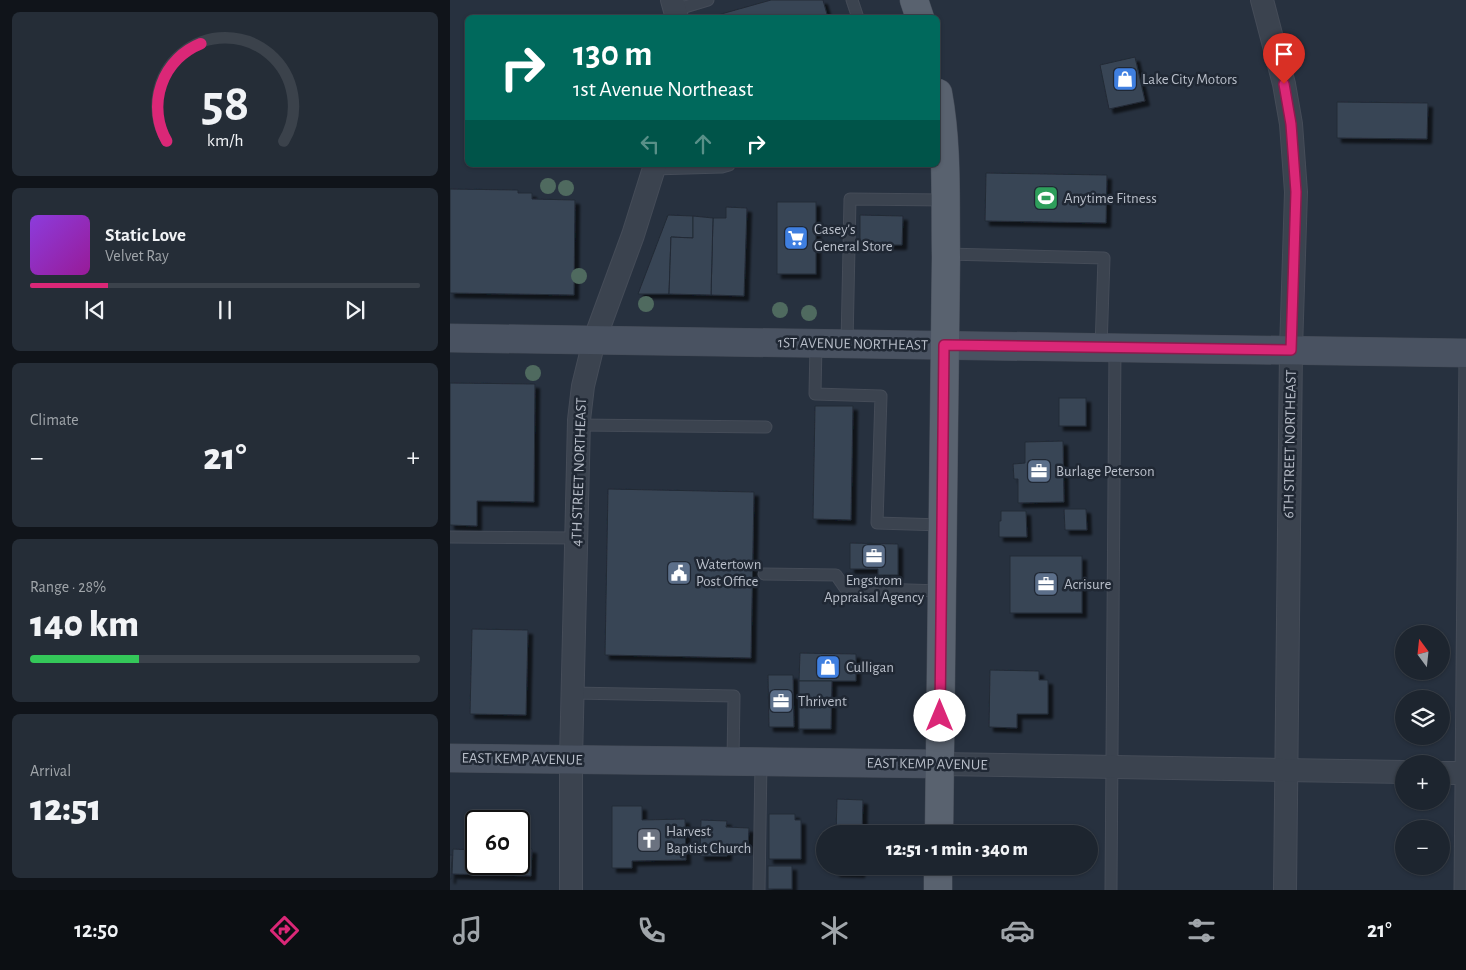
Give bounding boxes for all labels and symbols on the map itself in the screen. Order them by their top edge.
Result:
pin [1263,33,1305,84]
shop icon: Lake City Motors [1112,66,1138,92]
place label: Lake City Motors [1142,72,1237,87]
sports icon: Anytime Fitness [1033,185,1059,211]
place label: Anytime Fitness [1064,191,1157,206]
place label: Casey's General Store [814,222,893,254]
supermarket icon: Casey's General Store [783,225,809,251]
street label: 1ST AVENUE NORTHEAST [778,335,929,353]
street label: 6TH STREET NORTHEAST [1281,369,1299,519]
street label: 4TH STREET NORTHEAST [569,397,589,547]
office icon: Burlage Peterson [1026,458,1052,484]
place label: Burlage Peterson [1056,464,1155,479]
office icon: Engstrom Appraisal Agency [861,543,887,569]
place label: Watertown Post Office [696,557,761,589]
public building icon: Watertown Post Office [666,560,692,586]
office icon: Acrisure [1033,571,1059,597]
place label: Engstrom Appraisal Agency [824,573,925,605]
place label: Acrisure [1064,577,1111,592]
north arrow [1395,625,1450,680]
shop icon: Culligan [815,654,841,680]
place label: Culligan [846,660,894,675]
office icon: Thrivent [768,688,794,714]
position arrow [913,689,965,741]
place label: Thrivent [798,694,847,709]
street label: EAST KEMP AVENUE [461,750,583,768]
street label: EAST KEMP AVENUE [866,755,988,773]
speed limit sign: 60 [465,810,530,875]
place label: Harvest Baptist Church [666,824,751,856]
church icon: Harvest Baptist Church [636,827,662,853]

